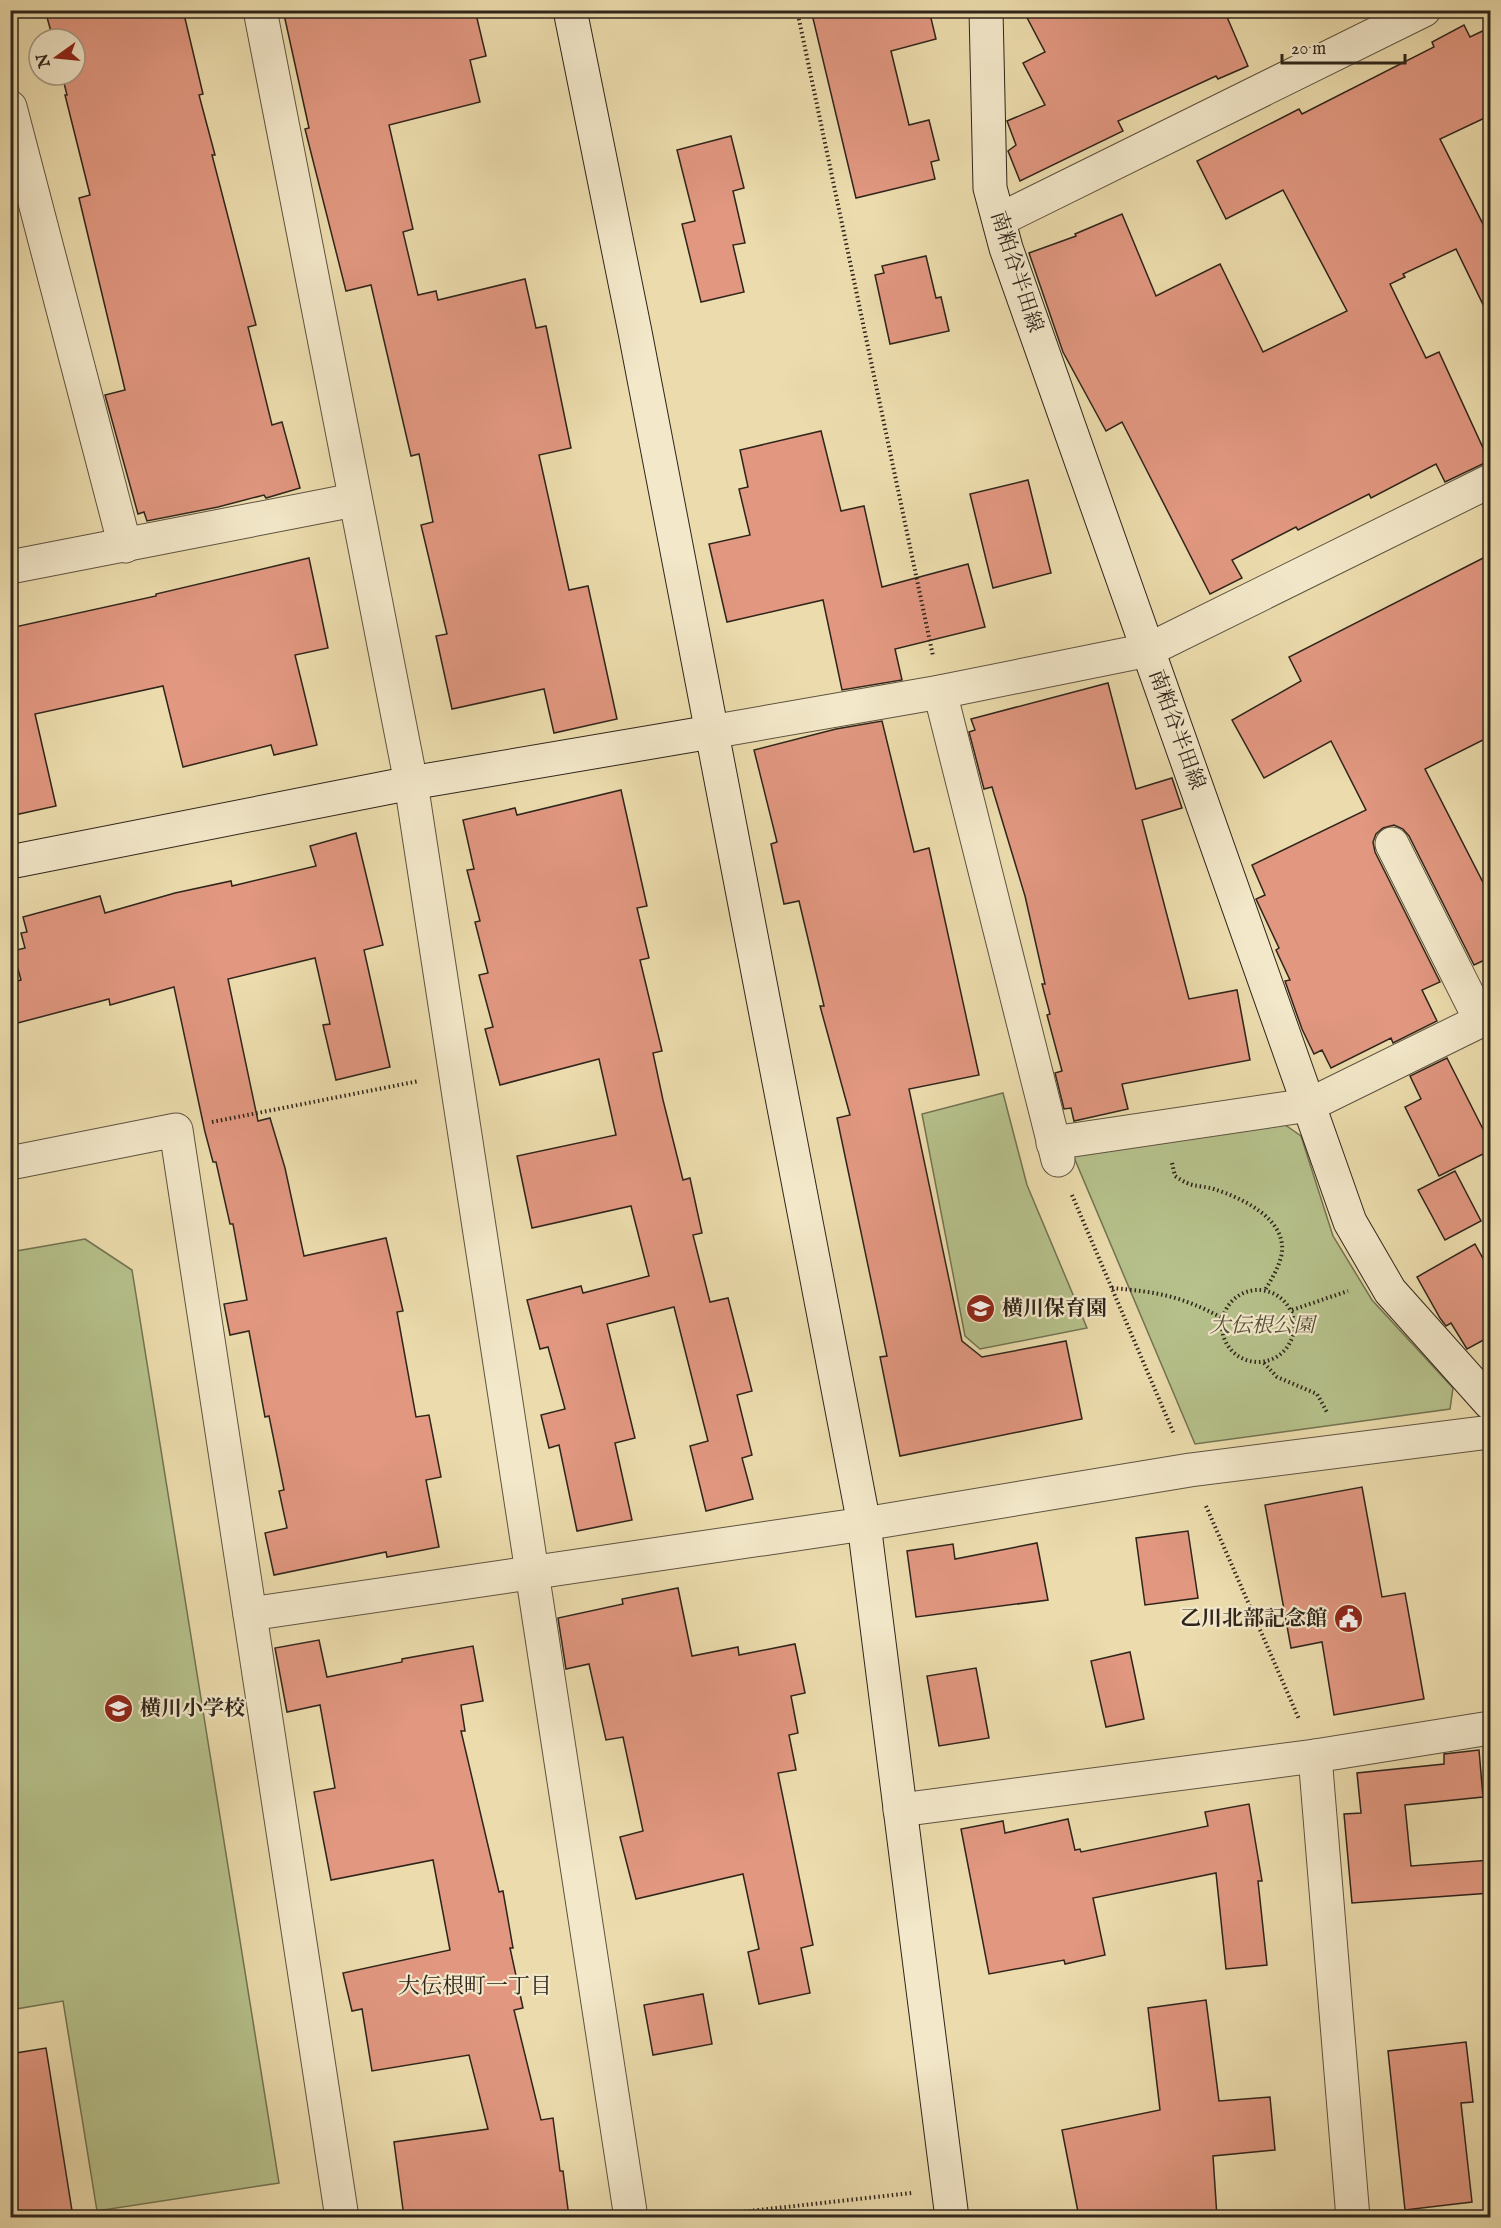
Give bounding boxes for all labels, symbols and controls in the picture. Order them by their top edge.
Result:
north arrow [27,27,87,87]
scale bar [1282,27,1405,65]
text: 20 m [1291,38,1326,61]
text: N [33,51,56,71]
street label: 南粕谷半田線 [984,208,1048,336]
street label: 南粕谷半田線 [1142,666,1210,794]
school or university icon: 横川保育園 [965,1293,997,1325]
place label: 横川保育園 [1002,1296,1107,1323]
park label: 大伝根公園 [1210,1313,1317,1340]
public building icon: 乙川北部記念館 [1332,1603,1364,1635]
place label: 乙川北部記念館 [1180,1606,1327,1633]
school or university icon: 横川小学校 [103,1693,135,1725]
place label: 横川小学校 [140,1696,245,1723]
district label: 大伝根町一丁目 [398,1973,552,2001]

